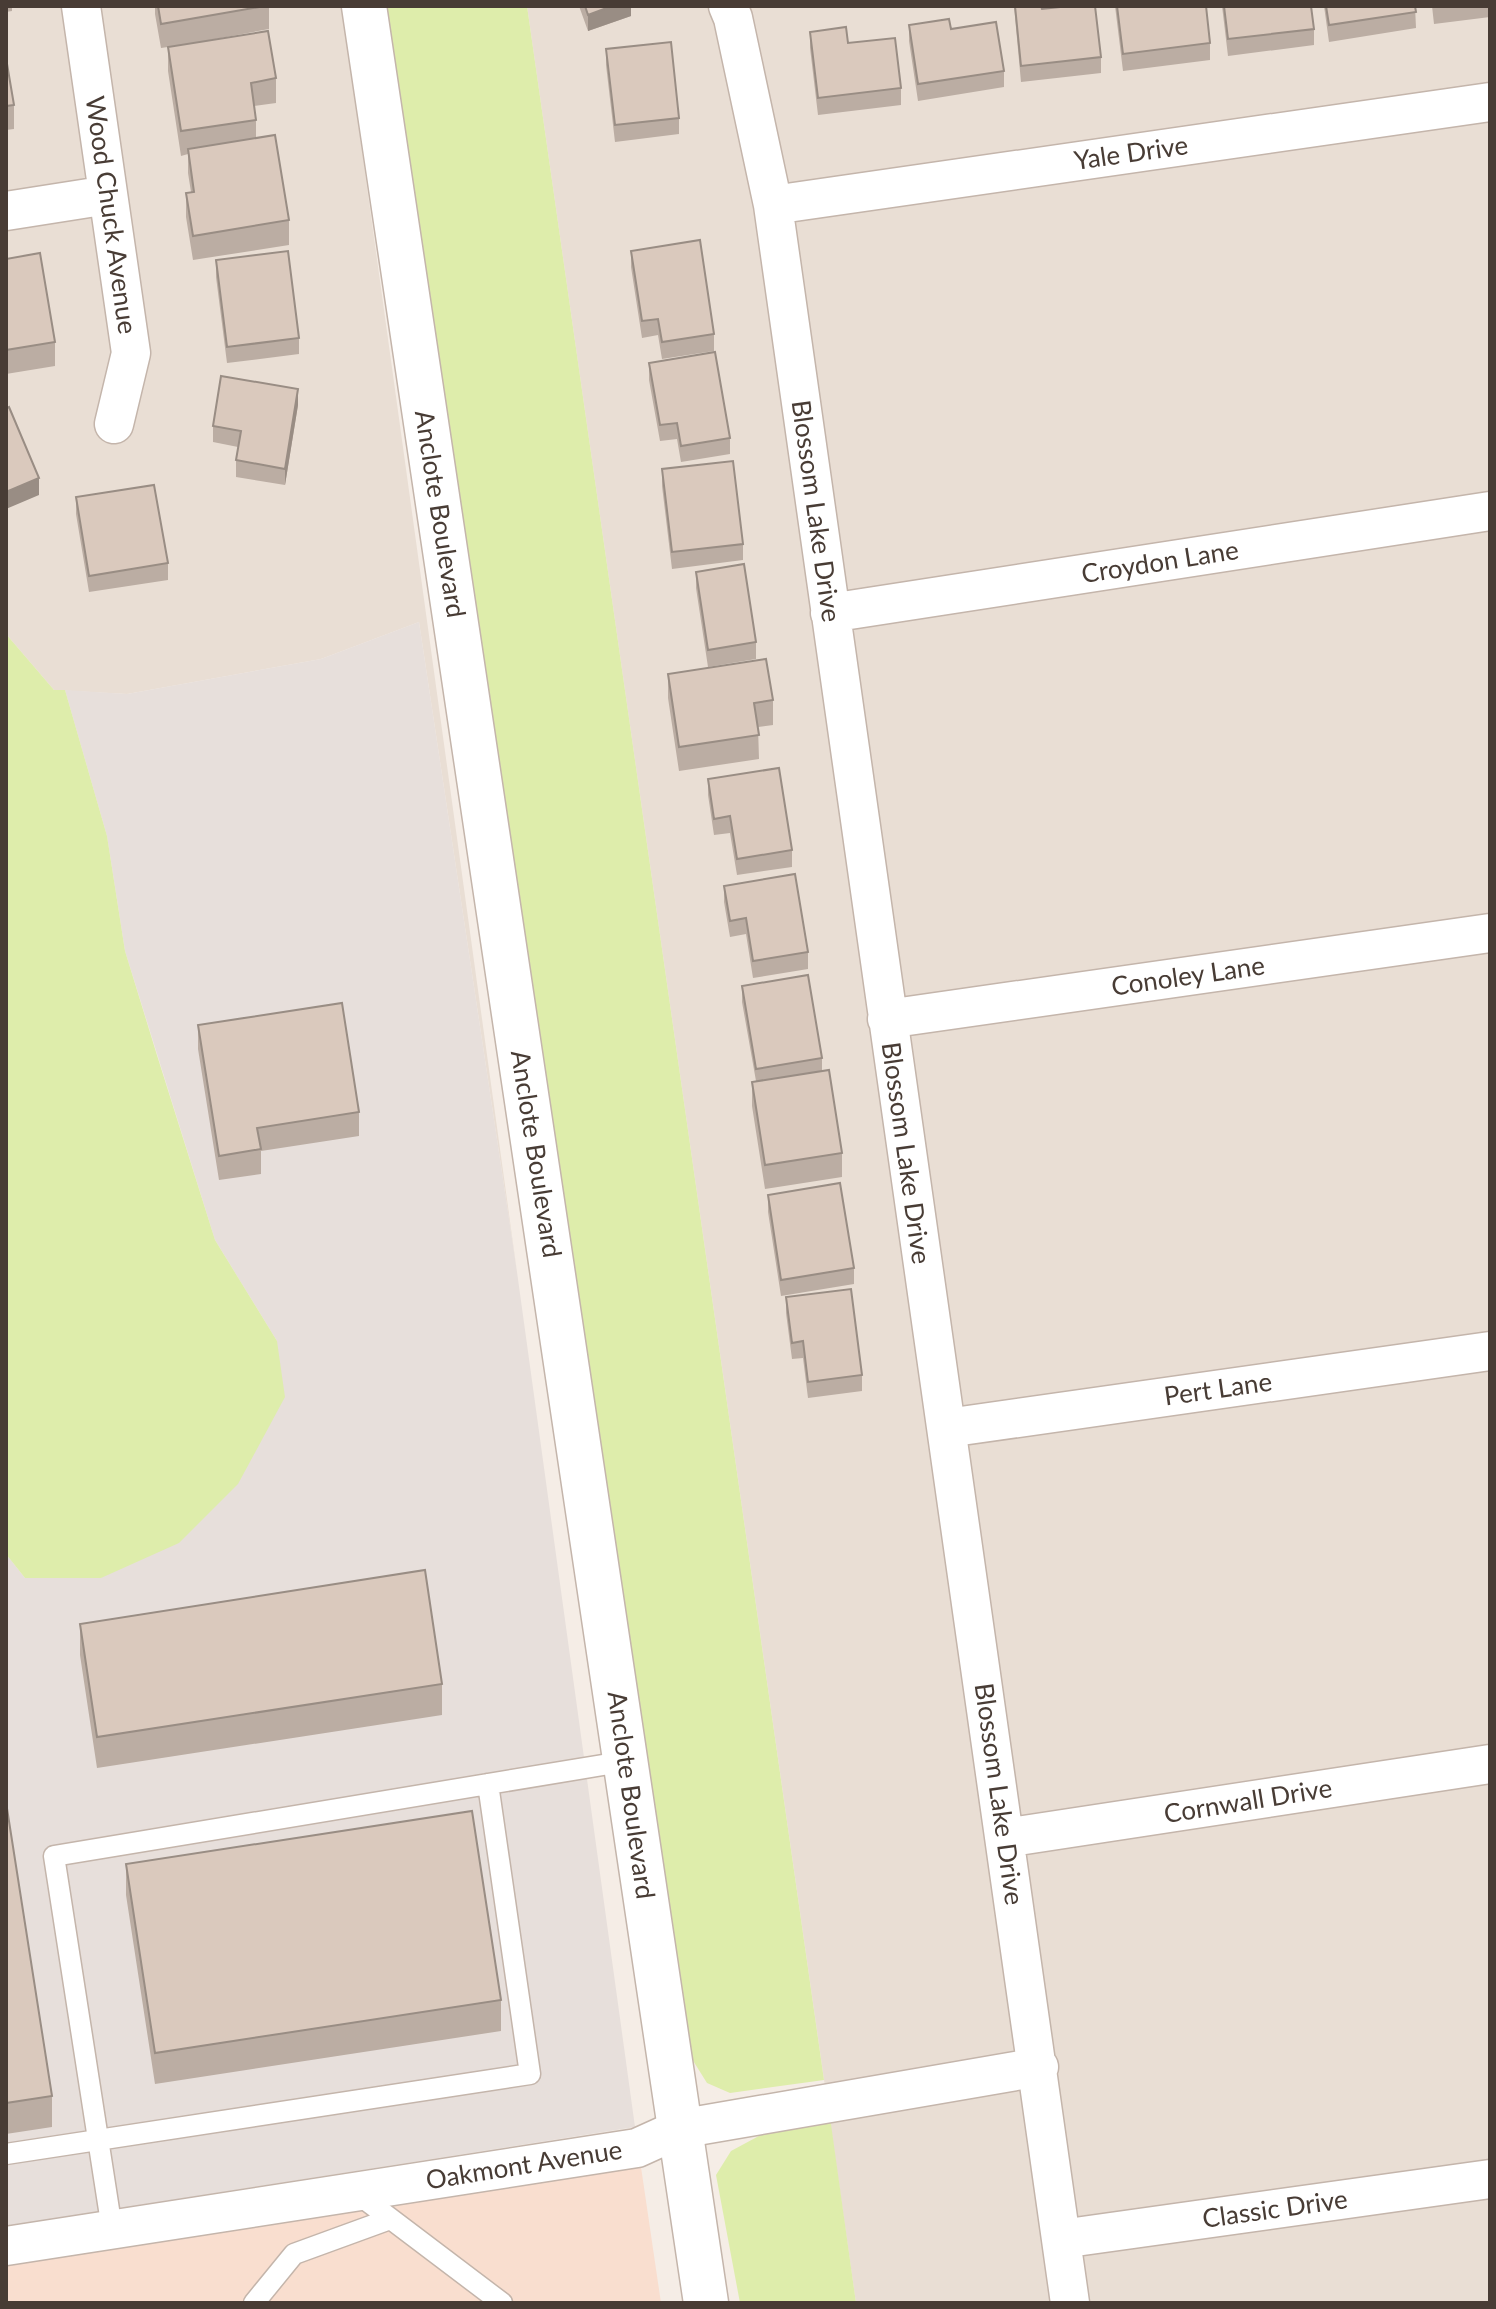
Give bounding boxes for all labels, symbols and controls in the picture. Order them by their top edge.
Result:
street label: Wood Chuck Avenue [79,94,145,336]
street label: Yale Drive [1072,128,1190,176]
street label: Blossom Lake Drive [786,398,848,624]
street label: Anclote Boulevard [409,408,473,620]
street label: Croydon Lane [1079,533,1241,589]
street label: Conoley Lane [1109,948,1267,1002]
street label: Blossom Lake Drive [876,1040,938,1266]
street label: Anclote Boulevard [505,1048,569,1260]
street label: Pert Lane [1162,1365,1274,1411]
street label: Blossom Lake Drive [969,1681,1031,1907]
street label: Anclote Boulevard [602,1689,662,1901]
street label: Cornwall Drive [1161,1771,1334,1829]
street label: Oakmont Avenue [423,2133,624,2195]
street label: Classic Drive [1200,2182,1350,2234]

